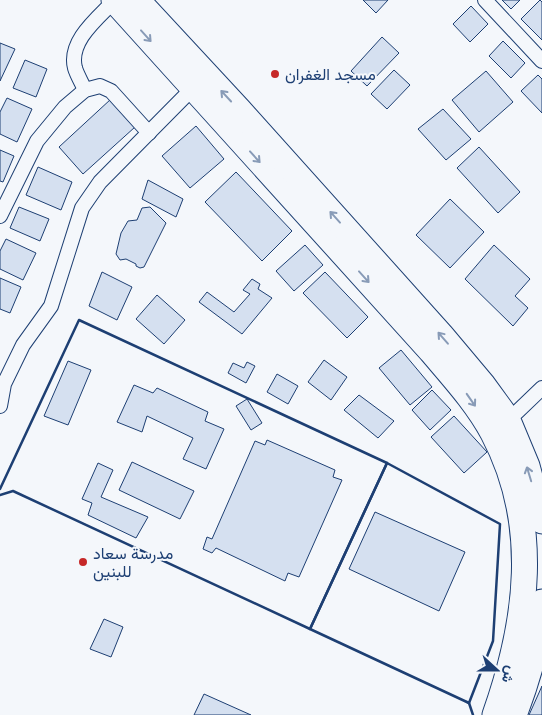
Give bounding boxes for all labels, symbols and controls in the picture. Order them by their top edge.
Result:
one-way arrow [140,30,152,43]
place label: مسجد الغفران [285,64,376,85]
marker: مسجد الغفران [269,68,281,80]
one-way arrow [220,90,232,102]
one-way arrow [249,151,261,164]
one-way arrow [329,210,341,223]
one-way arrow [358,271,370,284]
one-way arrow [438,331,449,344]
one-way arrow [466,393,476,407]
one-way arrow [523,466,533,482]
place label: مدرسة سعاد للبنين [93,543,173,582]
marker: مدرسة سعاد للبنين [77,556,89,568]
north arrow [472,645,522,695]
text: ش [498,664,521,686]

